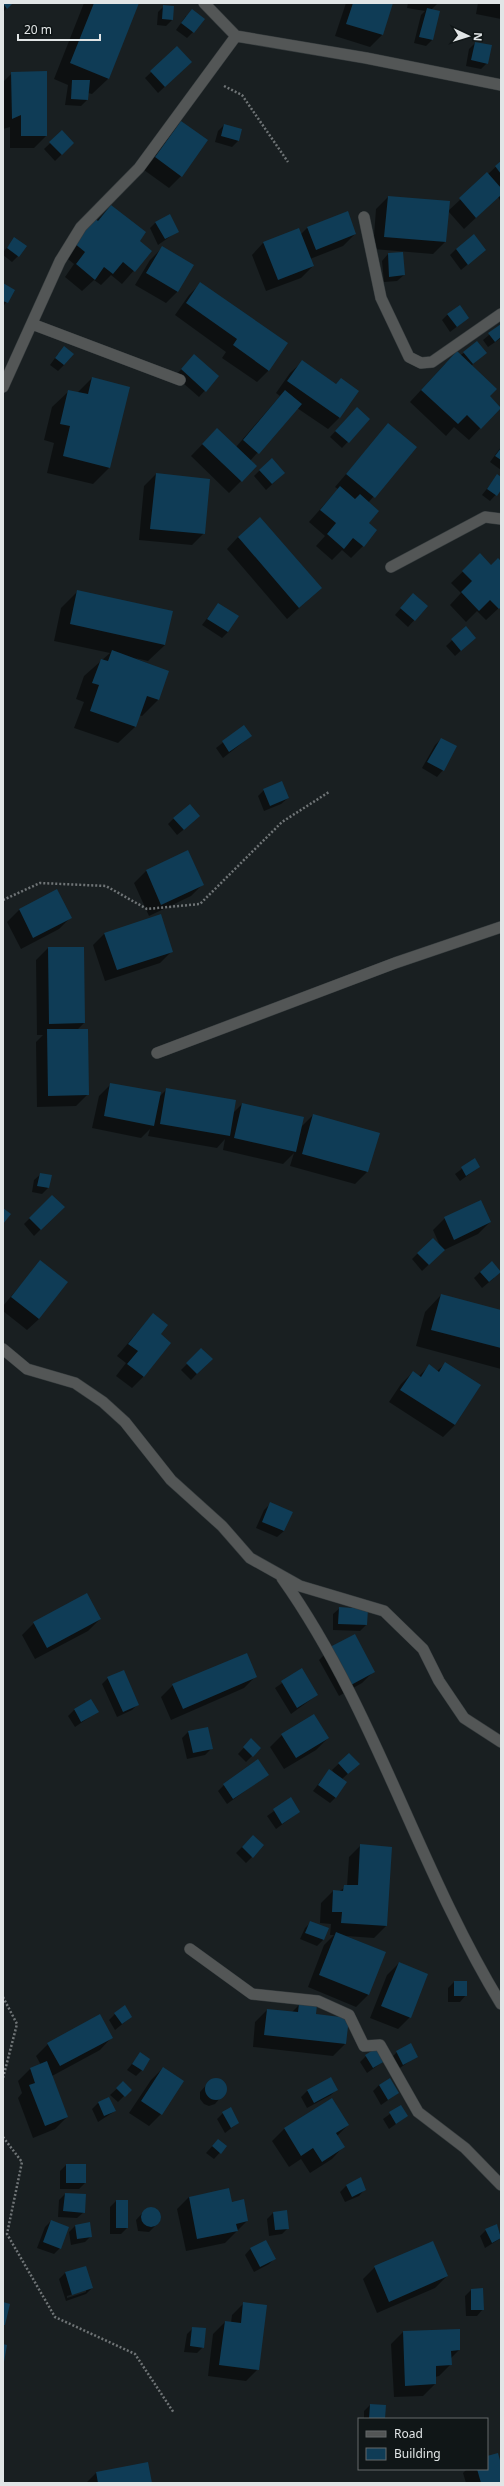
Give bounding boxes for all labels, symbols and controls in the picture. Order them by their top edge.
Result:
scale bar [18,16,100,42]
north arrow [448,16,488,56]
text: 20 m [24,21,52,38]
text: N [471,32,486,42]
legend [358,2418,488,2470]
text: Road [394,2425,423,2442]
text: Building [394,2445,441,2462]

